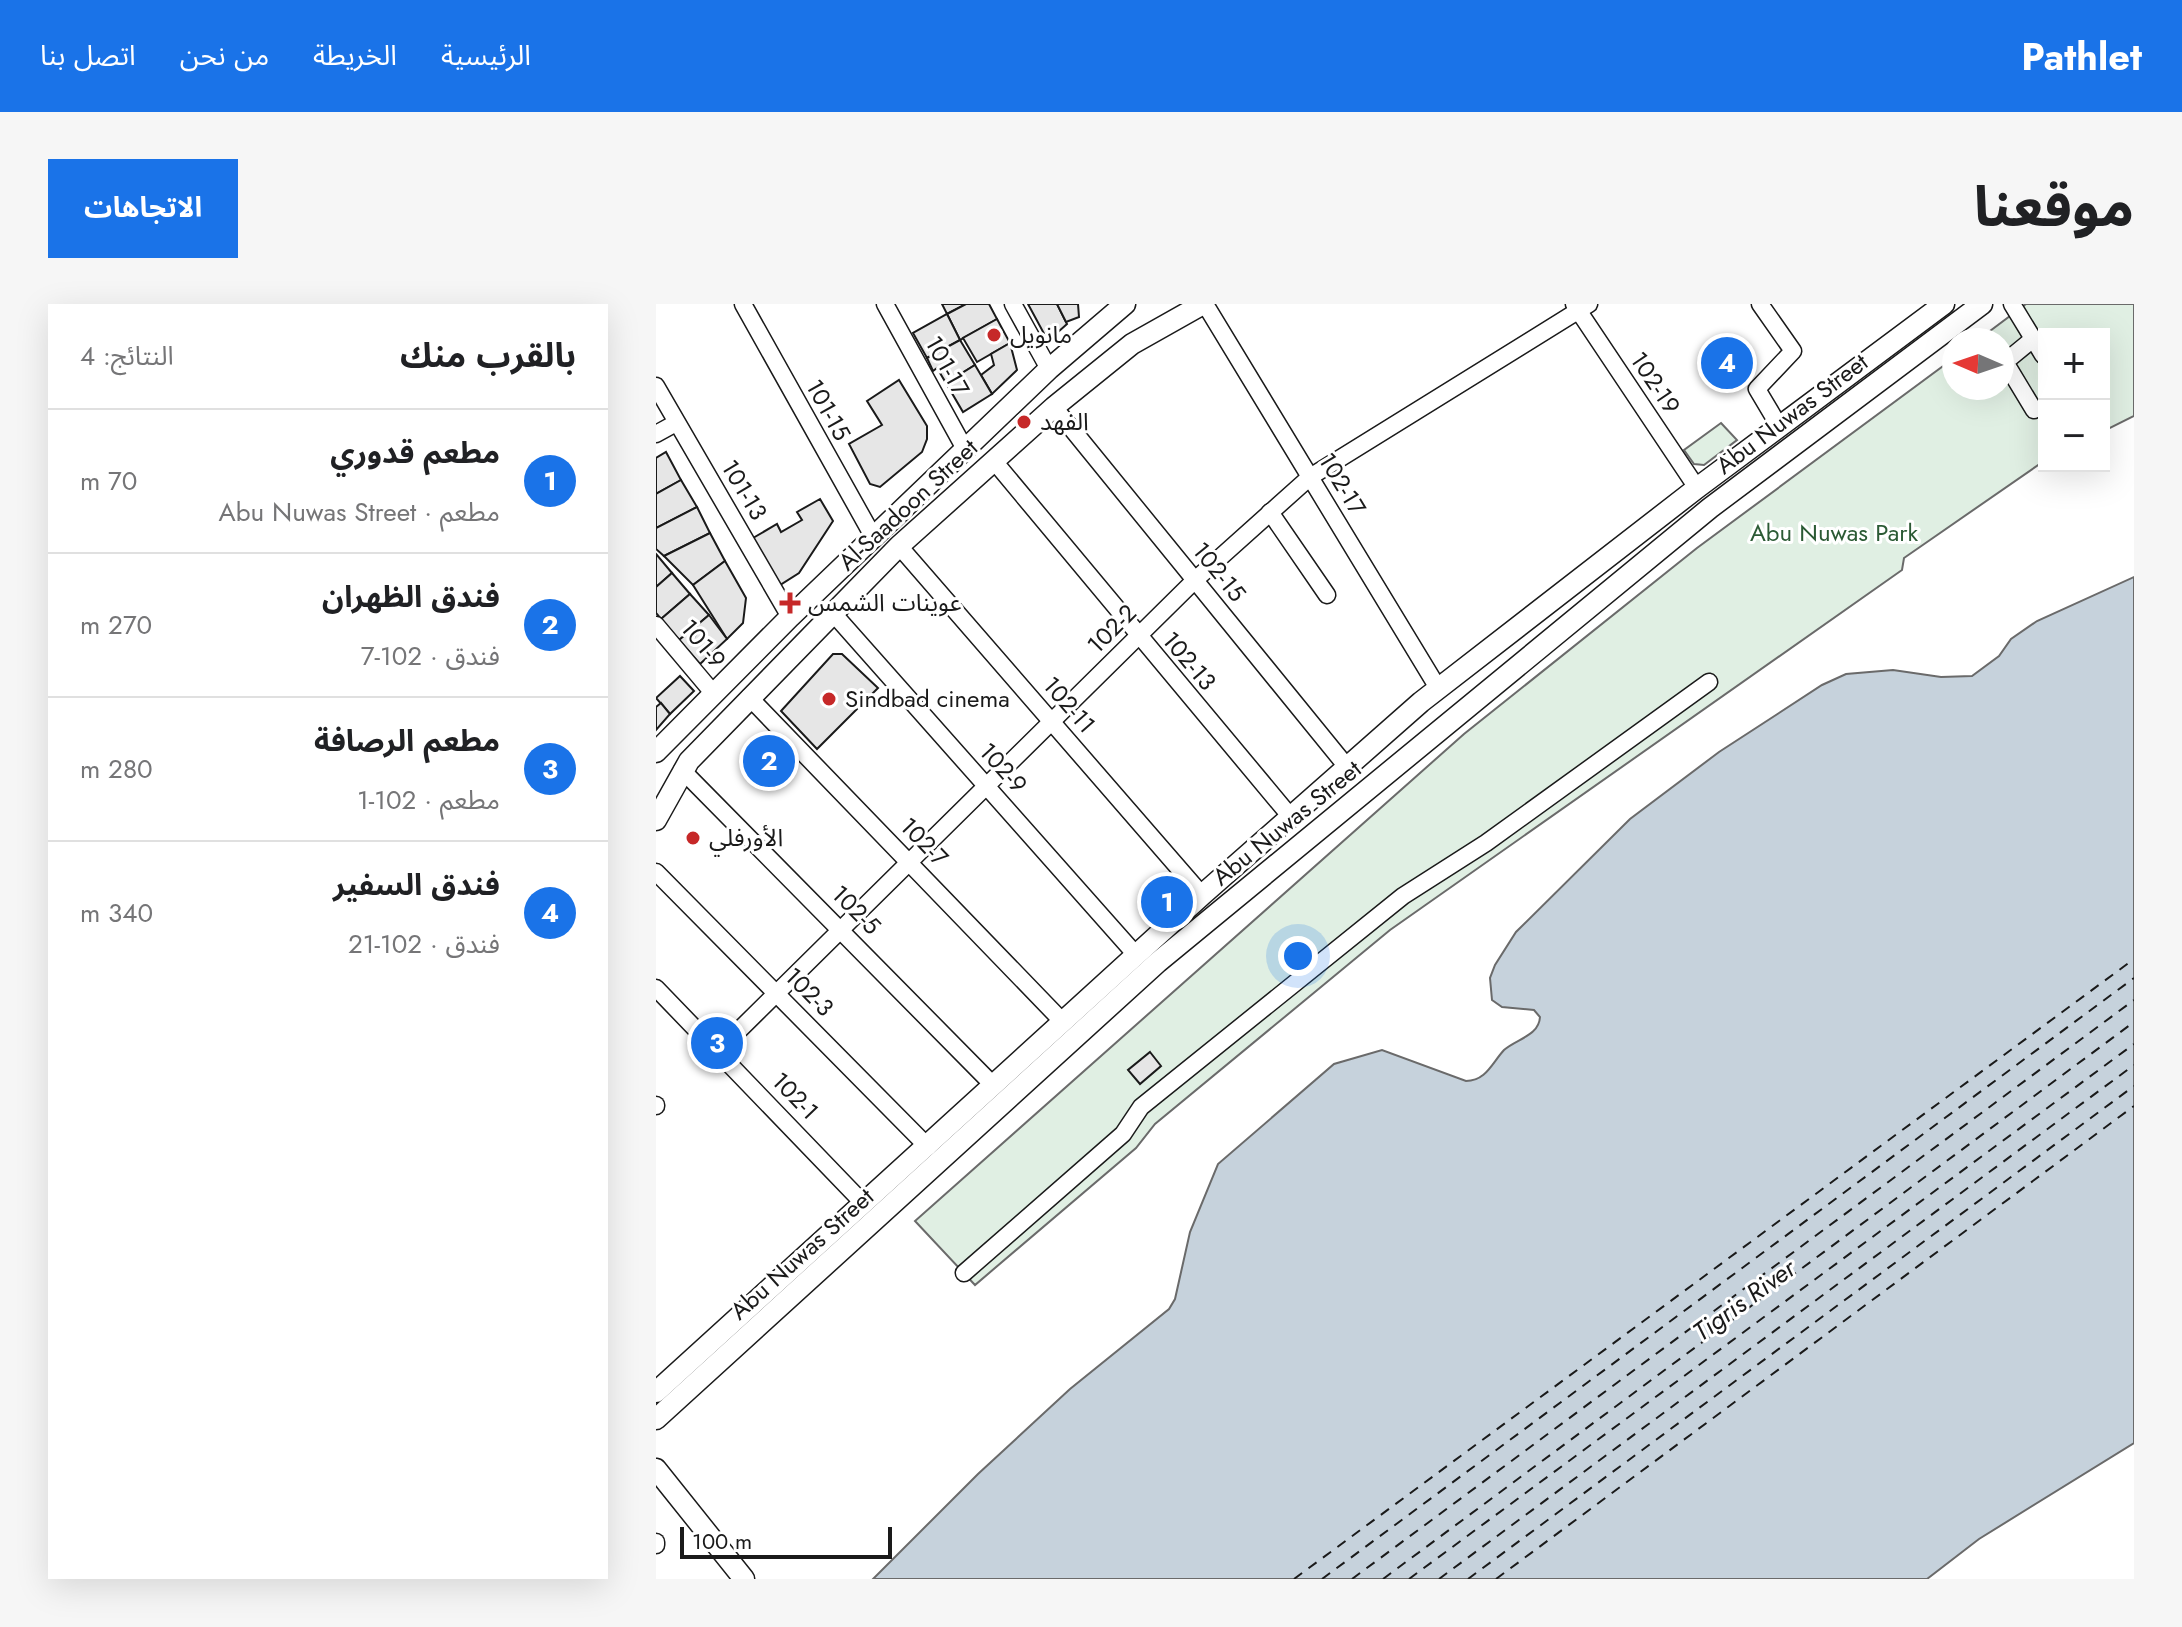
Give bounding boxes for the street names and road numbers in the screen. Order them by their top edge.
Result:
street label: 101-17 [917,329,979,403]
street label: 102-19 [1622,345,1689,421]
street label: Abu Nuwas Street [1708,345,1875,483]
street label: 101-15 [797,373,860,447]
street label: Al-Saadoon Street [830,430,985,579]
street label: 102-17 [1310,446,1375,522]
street label: 101-13 [713,453,776,527]
street label: 102-15 [1184,534,1254,609]
street label: 102-2 [1079,596,1144,661]
street label: 101-9 [672,611,734,676]
street label: 102-13 [1154,623,1225,698]
street label: 102-11 [1035,668,1104,741]
street label: 102-9 [971,735,1036,801]
street label: Abu Nuwas Street [1205,751,1369,894]
street label: 102-7 [892,809,957,874]
street label: 102-5 [824,877,889,942]
street label: 102-3 [777,959,842,1024]
street label: 102-1 [764,1064,827,1127]
street label: Abu Nuwas Street [722,1179,881,1328]

